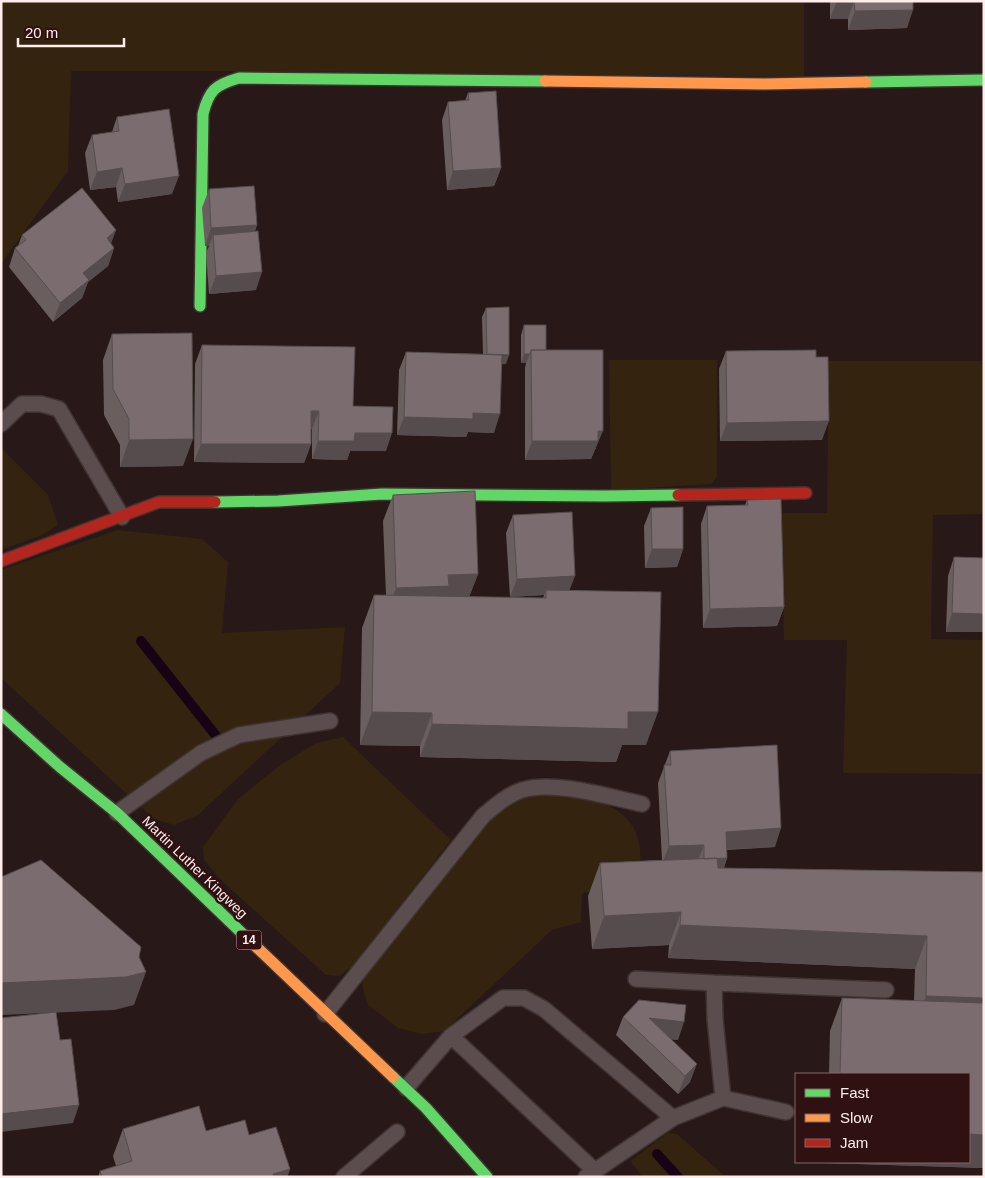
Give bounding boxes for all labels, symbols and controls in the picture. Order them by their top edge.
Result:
scale bar [18,15,124,47]
text: 20 m [25,24,58,41]
street label: Martin Luther Kingweg [139,813,251,921]
road number: 14 [236,930,262,950]
legend [795,1073,970,1163]
text: Fast [840,1084,870,1101]
text: Slow [840,1109,873,1126]
text: Jam [840,1134,868,1151]

